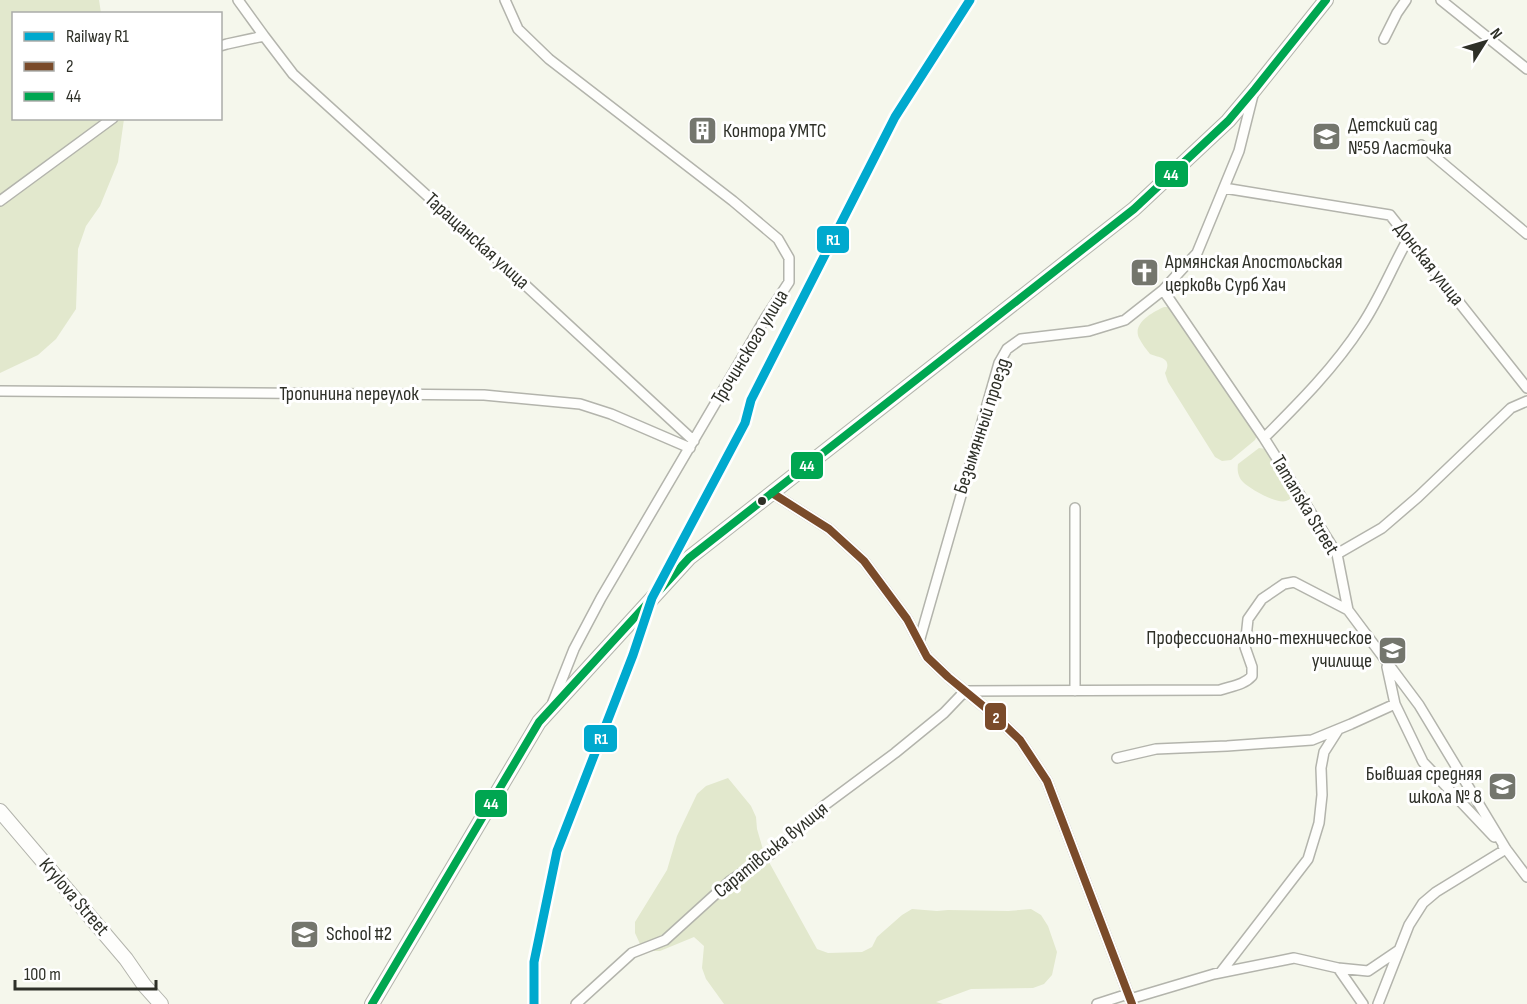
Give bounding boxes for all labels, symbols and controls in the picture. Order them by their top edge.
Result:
legend [12,12,222,120]
north arrow [1455,12,1515,72]
text: N [1486,25,1506,43]
text: Railway R1 [66,26,130,47]
text: 2 [66,56,73,77]
text: 44 [66,86,82,107]
place label: Детский сад №59 Ласточка [1348,113,1452,160]
building icon: Контора УМТС [686,115,718,147]
place label: Контора УМТС [723,119,827,143]
school or university icon: Детский сад №59 Ласточка [1311,121,1343,153]
line badge: 44 [1154,160,1189,188]
text: 44 [1164,166,1179,185]
street label: Таращанская улица [420,188,534,294]
street label: Донская улица [1389,217,1469,311]
line badge: R1 [816,225,850,254]
text: R1 [826,231,841,250]
place label: Армянская Апостольская церковь Сурб Хач [1164,250,1343,297]
church icon: Армянская Апостольская церковь Сурб Хач [1128,257,1160,289]
street label: Трочинского улица [706,285,794,409]
street label: Безымянный проезд [949,355,1015,497]
street label: Тропинина переулок [279,382,419,406]
line badge: 44 [790,451,824,480]
street label: Tamanska Street [1266,451,1344,559]
text: 44 [800,457,815,476]
unlabelled marker [756,495,768,507]
place label: Профессионально-техническое училище [1146,626,1372,673]
school or university icon: Профессионально-техническое училище [1377,634,1409,666]
line badge: 2 [984,702,1007,731]
text: 2 [992,709,1000,728]
line badge: R1 [583,724,618,753]
text: R1 [594,730,609,749]
place label: Бывшая средняя школа № 8 [1366,762,1482,809]
school or university icon: Бывшая средняя школа № 8 [1487,770,1519,802]
line badge: 44 [474,789,508,818]
text: 44 [484,795,499,814]
street label: Саратівська вулиця [709,797,833,903]
street label: Krylova Street [34,853,114,941]
school or university icon: School #2 [289,918,321,950]
place label: School #2 [326,922,392,946]
scale bar [15,953,156,991]
text: 100 m [24,964,61,985]

